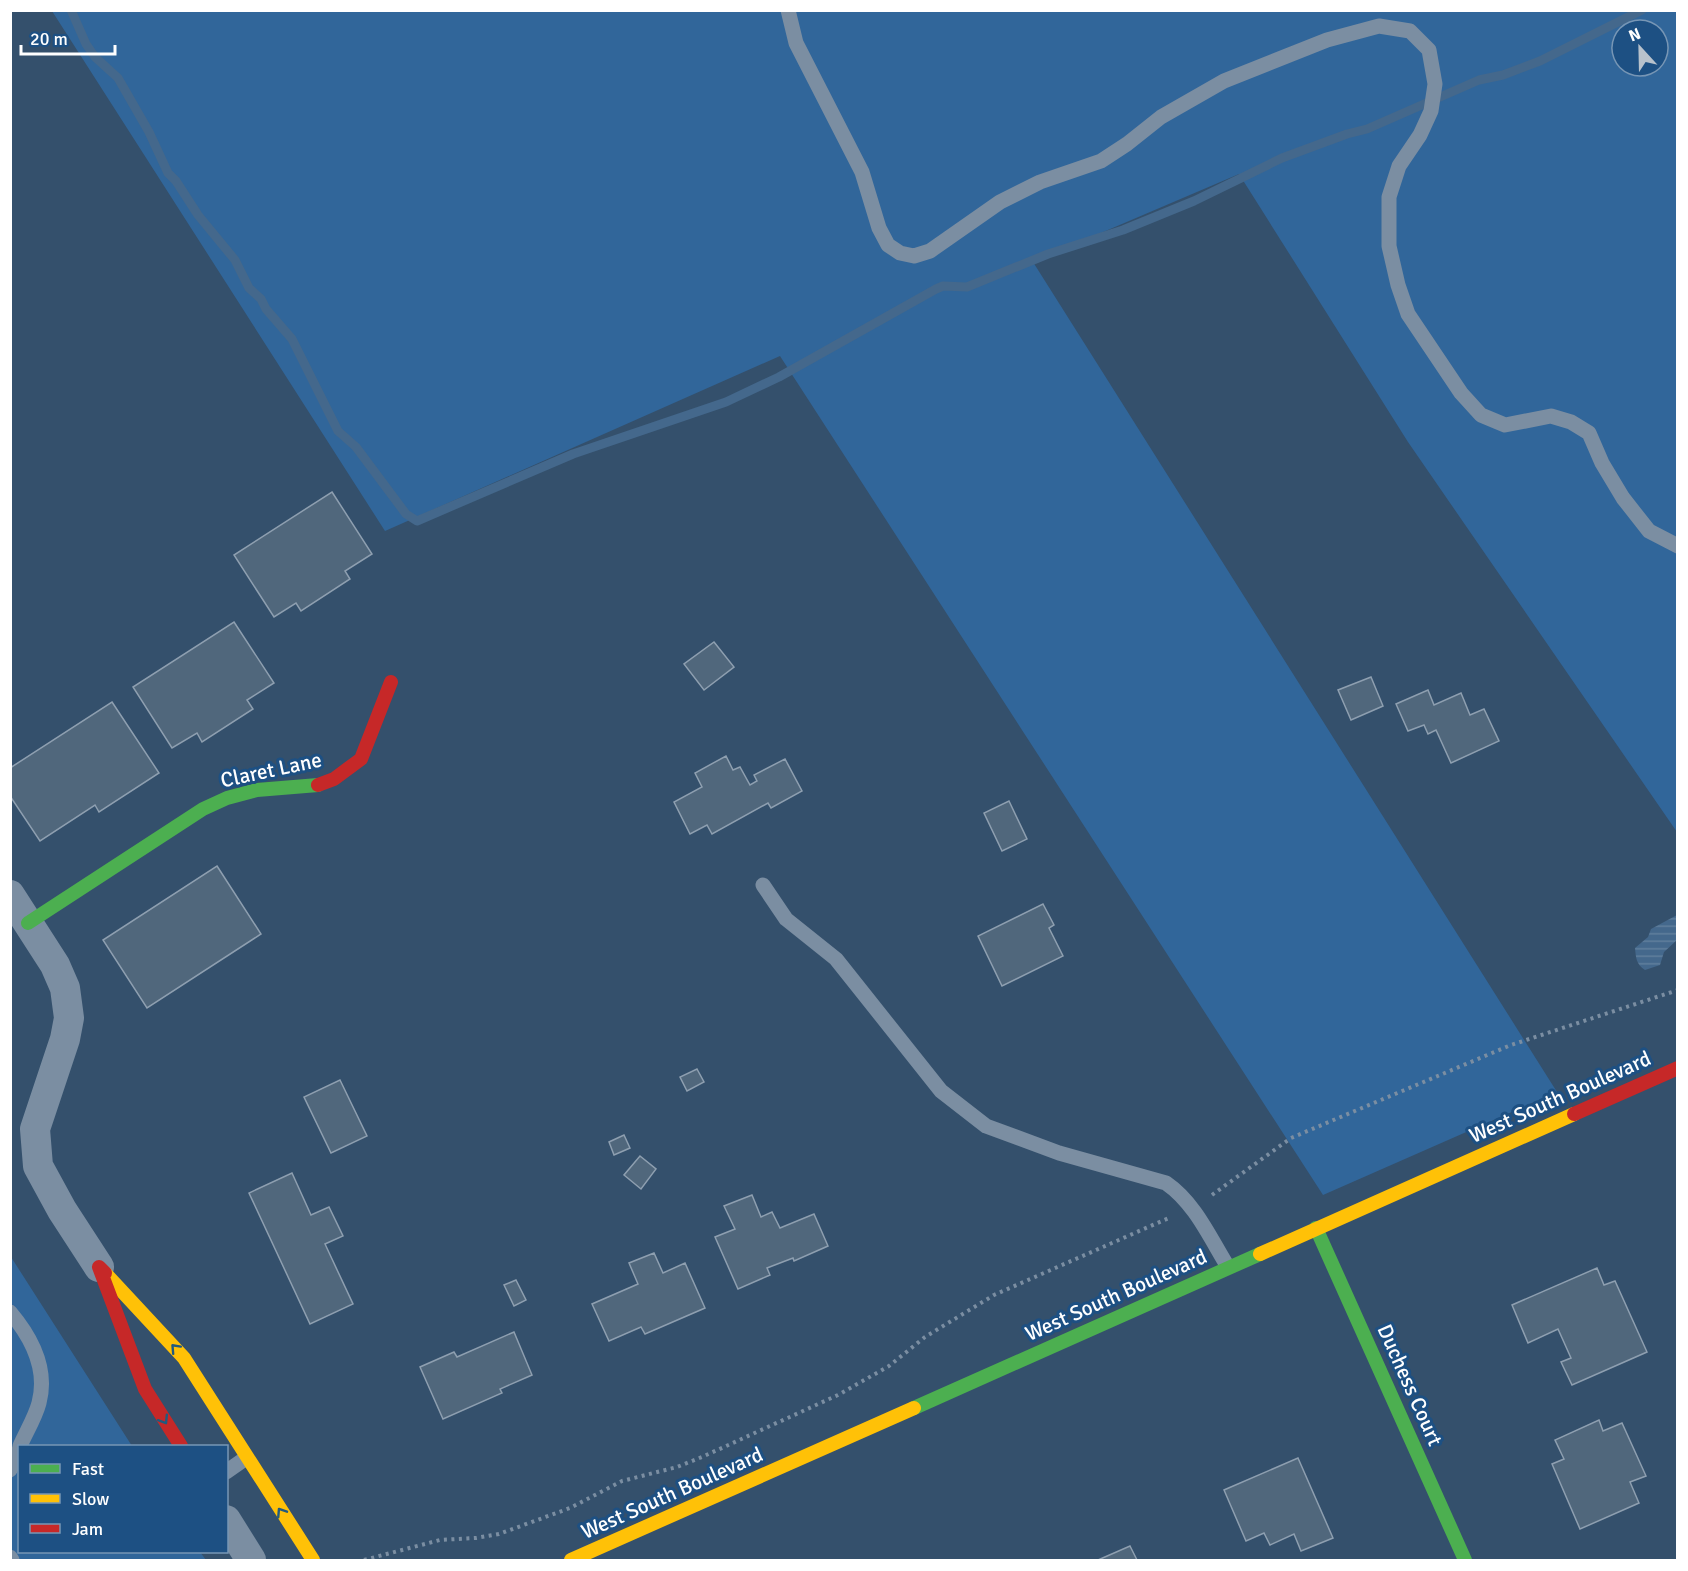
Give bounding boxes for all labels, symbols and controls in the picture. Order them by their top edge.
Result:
scale bar [21,18,116,56]
north arrow [1610,18,1670,78]
text: N [1626,24,1644,46]
text: 20 m [30,28,68,50]
street label: Claret Lane [218,747,324,793]
street label: West South Boulevard [1465,1045,1655,1149]
street label: West South Boulevard [1021,1243,1211,1347]
street label: Duchess Court [1372,1320,1448,1450]
one-way arrow [171,1345,182,1355]
one-way arrow [157,1414,169,1424]
street label: West South Boulevard [577,1441,767,1545]
legend [18,1445,228,1553]
text: Fast [72,1458,104,1480]
text: Slow [72,1488,109,1510]
one-way arrow [277,1507,288,1518]
text: Jam [72,1518,103,1540]

